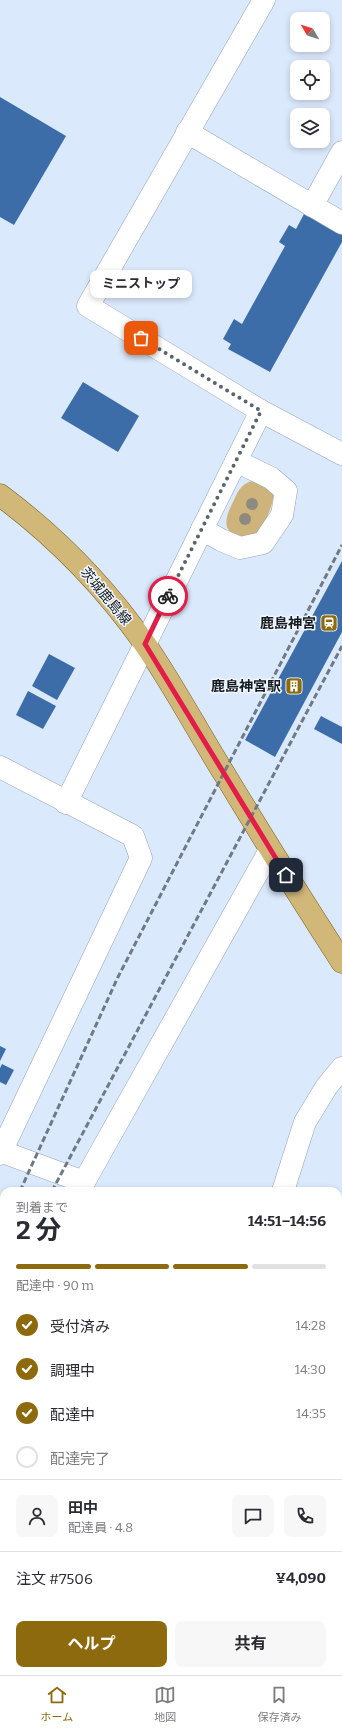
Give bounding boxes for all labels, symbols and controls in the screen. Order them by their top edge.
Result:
north arrow [290,12,330,52]
map controls [290,12,330,148]
button: locate [290,60,330,100]
button: layers [290,108,330,148]
callout: ミニストップ [90,270,192,298]
text: ミニストップ [102,276,180,291]
pin [124,321,158,355]
icon: bag [130,327,152,349]
street label: 茨城鹿島線 [77,564,135,629]
courier [148,576,188,616]
icon: bike [157,585,179,607]
station icon: 鹿島神宮 [319,613,339,633]
place label: 鹿島神宮 [260,615,316,632]
building icon: 鹿島神宮駅 [284,676,304,696]
place label: 鹿島神宮駅 [211,678,281,695]
pin [269,858,303,892]
icon: home [275,864,297,886]
text: 到着まで [16,1200,68,1215]
text: 14:51–14:56 [248,1212,326,1230]
text: 2 分 [16,1215,61,1246]
text: 配達中 · 90 m [16,1278,94,1293]
icon: check [16,1314,38,1336]
text: 受付済み [50,1318,110,1336]
text: 14:28 [296,1318,326,1333]
icon: check [16,1358,38,1380]
text: 調理中 [50,1362,95,1380]
text: 14:30 [295,1362,326,1377]
icon: check [16,1402,38,1424]
text: 配達中 [50,1406,95,1424]
text: 14:35 [296,1406,326,1421]
text: 配達完了 [50,1450,110,1468]
button: person [16,1495,58,1537]
button: chat [232,1495,274,1537]
button: phone [284,1495,326,1537]
text: 田中 [68,1499,98,1517]
text: 配達員 · 4.8 [68,1520,133,1535]
text: ¥4,090 [276,1569,326,1587]
text: 注文 #7506 [16,1570,93,1588]
button: ヘルプ [16,1621,167,1667]
button: 共有 [175,1621,326,1667]
tab: ホーム [41,1684,73,1724]
tab: 地図 [154,1684,176,1724]
tab: 保存済み [257,1684,301,1724]

